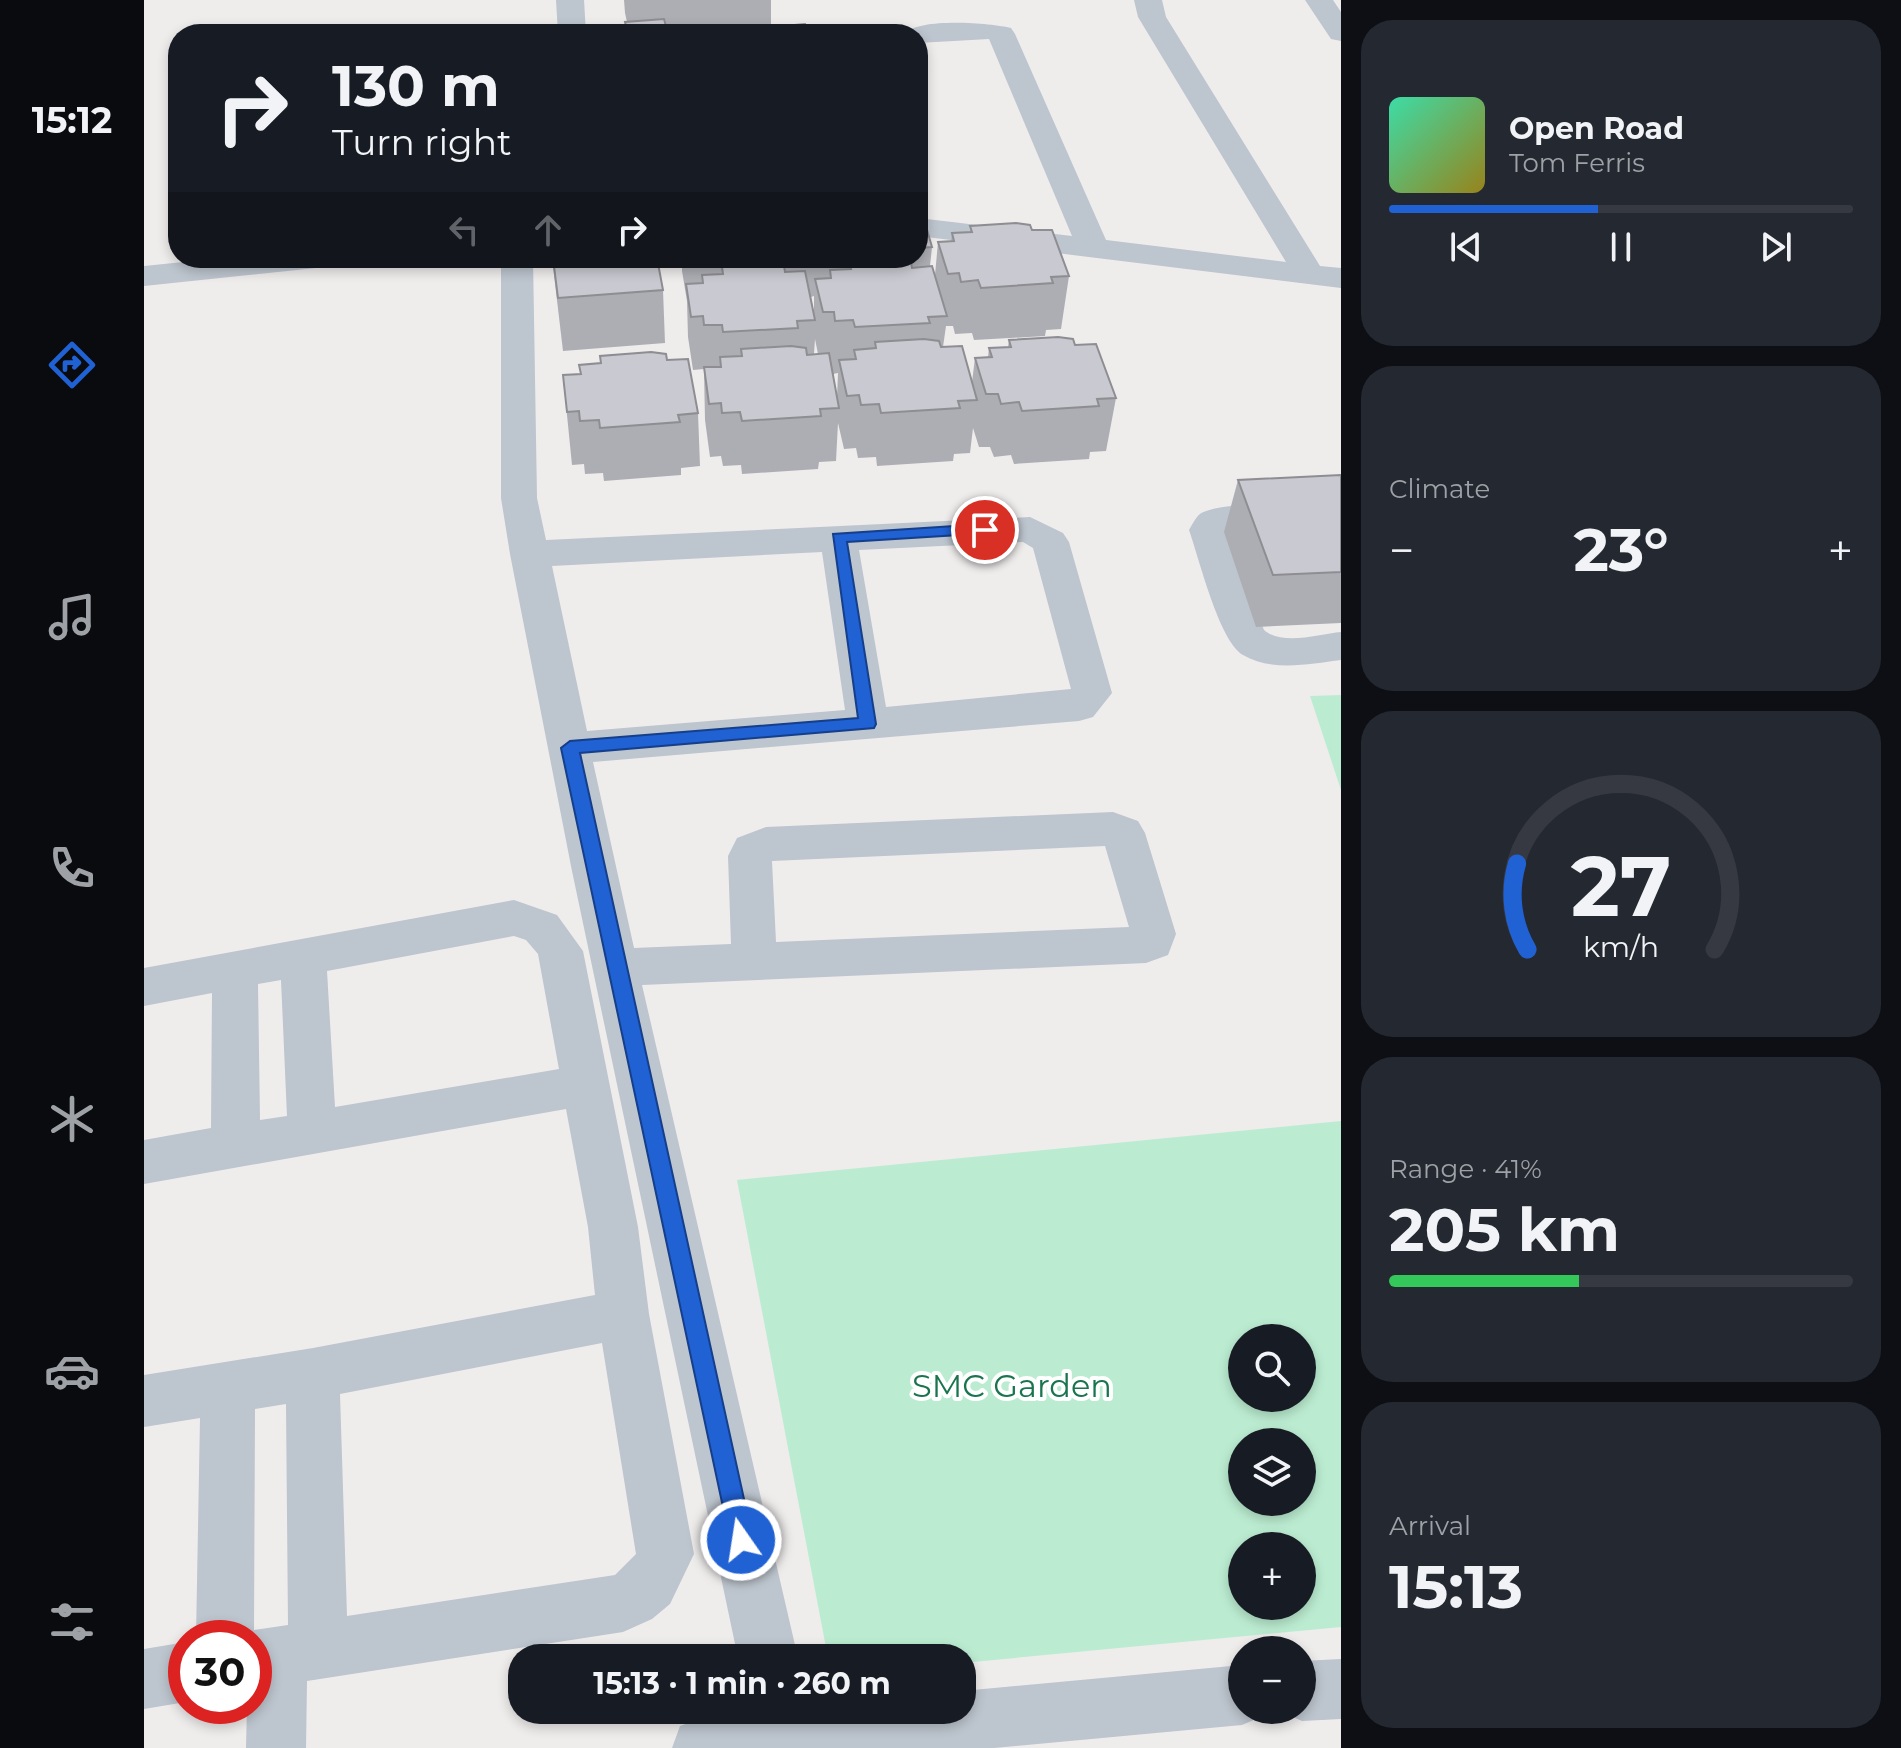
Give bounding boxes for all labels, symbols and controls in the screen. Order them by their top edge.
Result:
text: 130 m [332,52,500,120]
icon: right [200,56,304,160]
text: 15:12 [32,98,112,142]
text: Open Road [1509,110,1684,147]
text: Turn right [332,120,512,164]
text: Tom Ferris [1509,147,1645,179]
icon: left [442,208,486,252]
icon: ahead [526,208,570,252]
icon: right [610,208,654,252]
icon: previous [1444,225,1488,269]
icon: pause [1599,225,1643,269]
icon: next [1754,225,1798,269]
icon: directions [44,337,100,393]
text: Climate [1389,473,1490,505]
pin [951,496,1019,564]
icon: arrive [963,508,1007,552]
text: 23° [1573,513,1669,586]
text: − [1389,523,1414,577]
text: + [1828,523,1853,577]
icon: music [44,589,100,645]
text: 27 [1571,835,1671,937]
icon: phone [44,840,100,896]
text: km/h [1583,929,1659,964]
icon: climate [44,1091,100,1147]
text: Range · 41% [1389,1153,1542,1185]
text: 205 km [1389,1193,1620,1266]
map controls [1228,1324,1316,1724]
button: search [1228,1324,1316,1412]
icon: car [44,1343,100,1399]
park label: SMC Garden [912,1366,1112,1405]
button: layers [1228,1428,1316,1516]
position arrow [699,1498,783,1582]
text: Arrival [1389,1510,1471,1542]
button: + [1228,1532,1316,1620]
text: 15:13 [1389,1550,1523,1623]
icon: filters [44,1594,100,1650]
speed limit sign: 30 [168,1620,272,1724]
button: − [1228,1636,1316,1724]
text: 15:13 · 1 min · 260 m [593,1665,891,1702]

